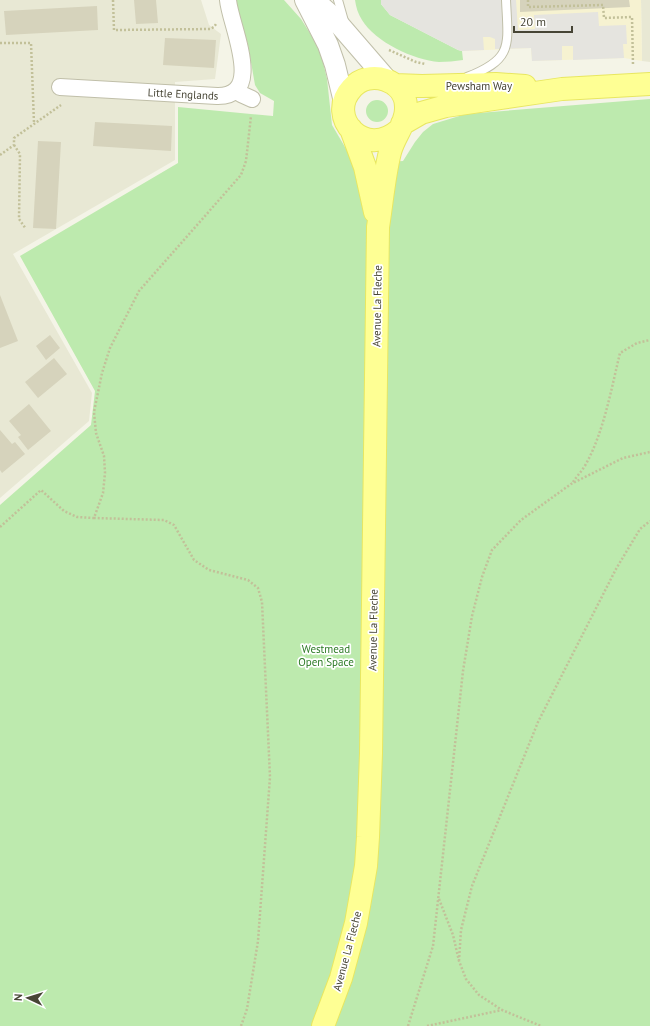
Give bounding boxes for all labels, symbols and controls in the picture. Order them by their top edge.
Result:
scale bar [514,8,572,34]
text: 20 m [520,14,546,29]
street label: Pewsham Way [446,79,513,93]
street label: Little Englands [147,85,219,103]
street label: Avenue La Fleche [369,264,385,347]
street label: Avenue La Fleche [365,588,381,671]
park label: Westmead Open Space [298,642,354,669]
street label: Avenue La Fleche [330,909,364,992]
north arrow [8,978,48,1018]
text: N [11,993,25,1001]

